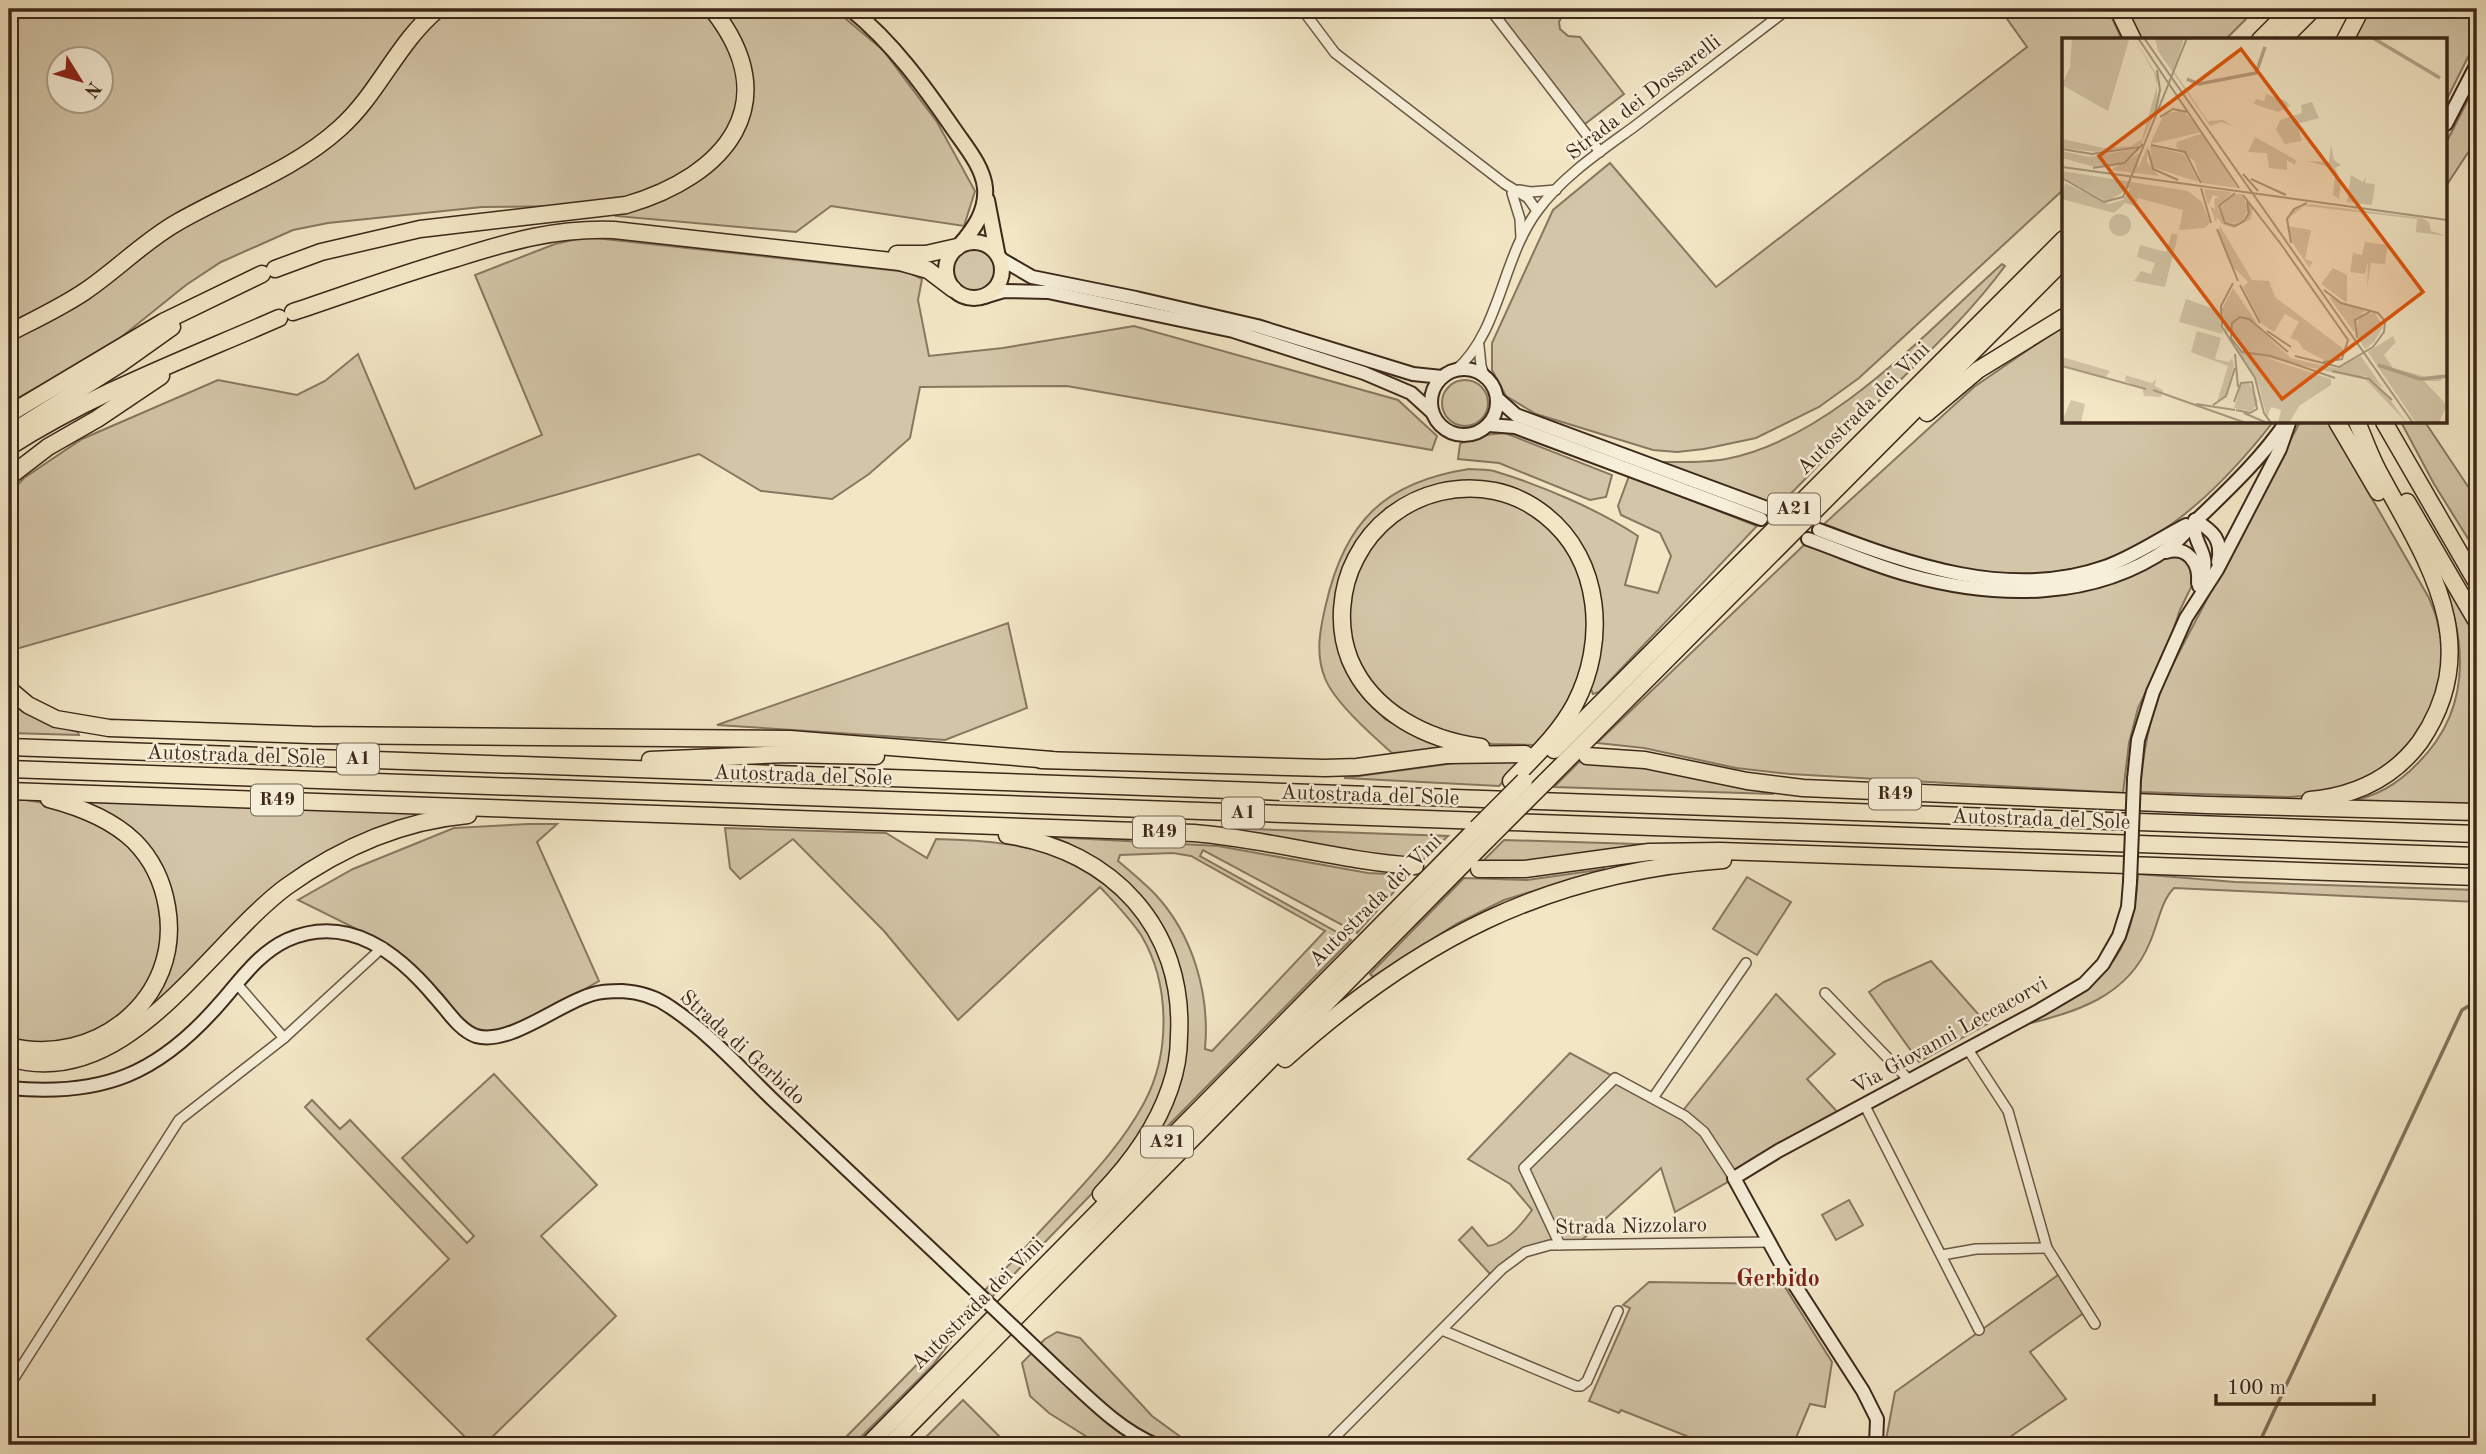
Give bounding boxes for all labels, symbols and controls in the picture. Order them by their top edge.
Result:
street label: Strada dei Dossarelli [1563,31,1725,165]
inset map [2062,38,2448,424]
north arrow [46,46,116,116]
text: N [79,77,104,101]
street label: Autostrada dei Vini [1794,339,1934,479]
road number: A21 [1768,494,1820,524]
street label: Autostrada del Sole [146,742,326,770]
road number: A1 [337,744,379,774]
street label: Autostrada del Sole [713,762,893,790]
road number: R49 [1869,778,1921,810]
street label: Autostrada del Sole [1280,782,1460,810]
road number: R49 [251,785,303,816]
road number: A1 [1222,798,1264,828]
street label: Autostrada del Sole [1951,806,2131,834]
road number: R49 [1133,817,1185,848]
street label: Autostrada dei Vini [1306,831,1446,971]
street label: Via Giovanni Leccacorvi [1849,973,2051,1099]
street label: Strada di Gerbido [675,987,809,1109]
road number: A21 [1141,1126,1193,1158]
street label: Strada Nizzolaro [1555,1215,1707,1239]
street label: Autostrada dei Vini [908,1234,1048,1374]
district label: Gerbido [1736,1268,1820,1292]
scale bar [2216,1363,2374,1407]
text: 100 m [2227,1378,2286,1399]

